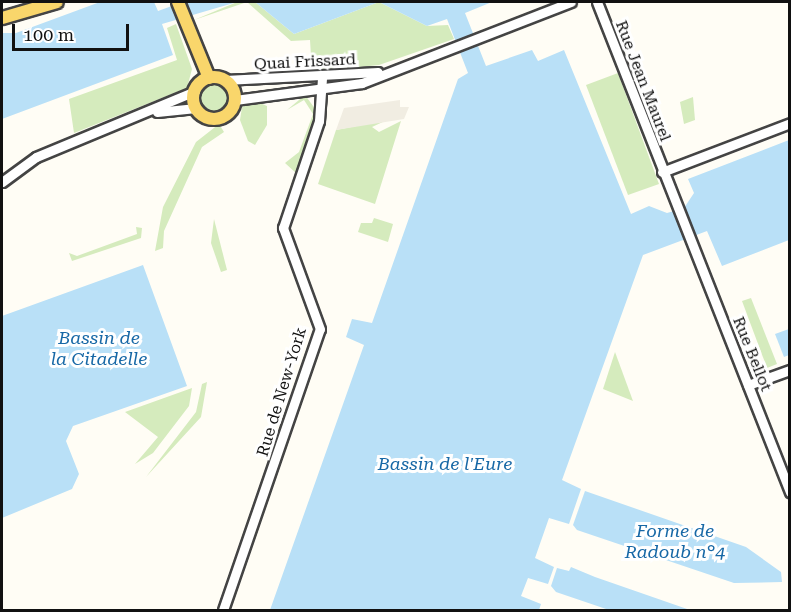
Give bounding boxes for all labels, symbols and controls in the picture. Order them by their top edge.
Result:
scale bar [15,12,132,50]
street label: Rue Jean Maurel [611,18,675,144]
text: 100 m [23,24,74,45]
street label: Quai Frissard [254,50,356,74]
street label: Rue Bellot [728,314,776,394]
street label: Rue de New-York [253,325,311,459]
water label: Bassin de la Citadelle [51,328,147,370]
water label: Bassin de l'Eure [378,453,512,475]
water label: Forme de Radoub n°4 [625,521,725,564]

